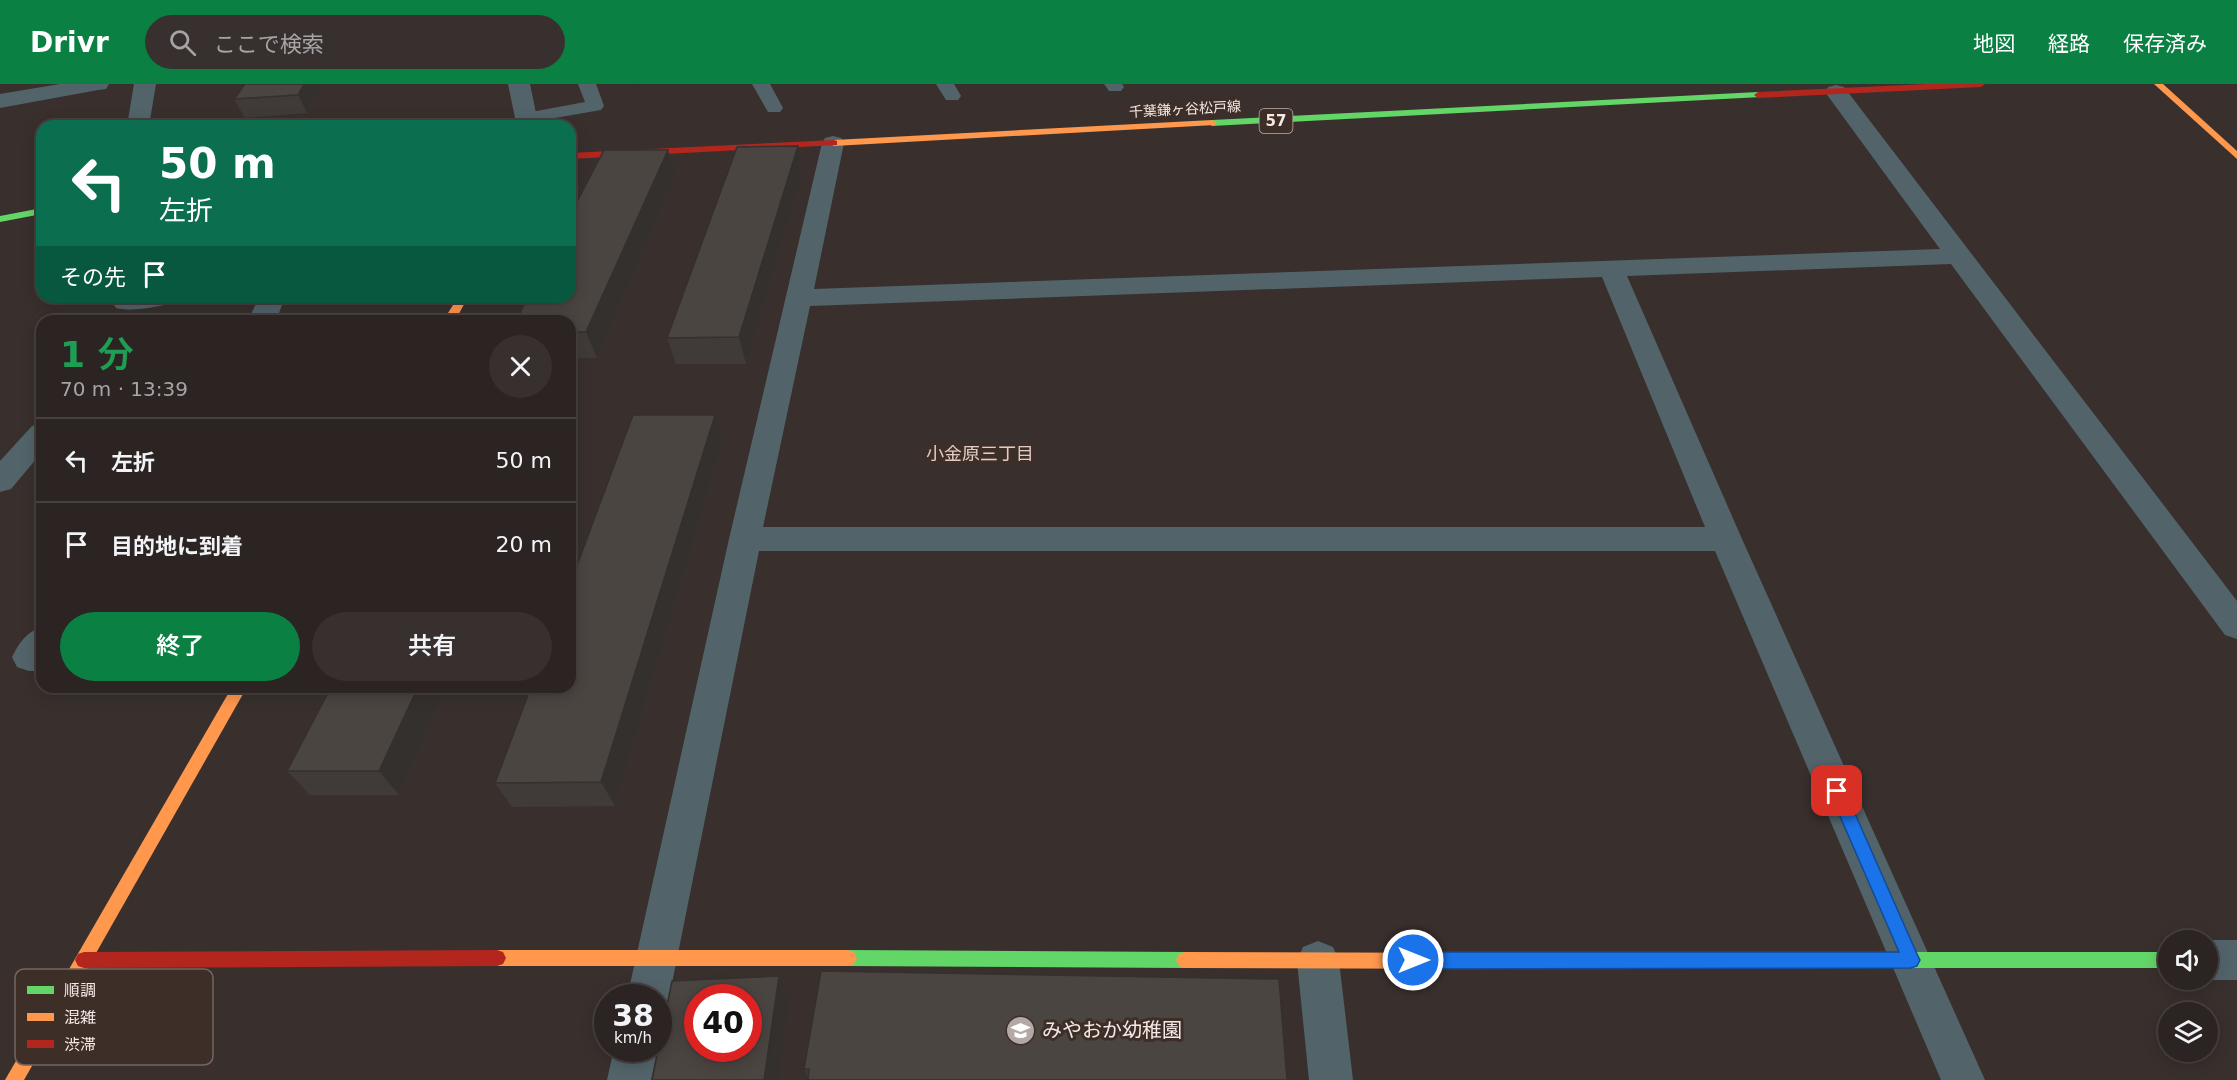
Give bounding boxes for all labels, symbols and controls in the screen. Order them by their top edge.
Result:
search box [145,15,565,69]
text: Drivr [30,26,109,59]
icon: search [166,26,199,59]
text: ここで検索 [214,32,324,57]
text: 地図 [1973,32,2015,56]
text: 経路 [2048,32,2090,56]
text: 保存済み [2123,32,2207,56]
street label: 千葉鎌ヶ谷松戸線 [1129,98,1241,120]
road number: 57 [1260,109,1292,133]
text: 50 m [159,139,276,188]
icon: left [60,144,138,222]
text: 左折 [159,195,213,226]
icon: arrive [138,258,171,291]
text: その先 [60,265,126,290]
text: 1 分 [60,334,134,375]
button: close [489,335,552,398]
text: 70 m · 13:39 [60,377,188,401]
district label: 小金原三丁目 [926,443,1034,464]
icon: left [60,444,93,477]
text: 50 m [496,448,552,473]
text: 左折 [111,450,155,475]
icon: arrive [60,528,93,561]
text: 20 m [496,532,552,557]
text: 目的地に到着 [111,534,243,559]
button: 終了 [60,612,300,681]
button: 共有 [312,612,552,681]
pin [1811,765,1862,816]
icon: arrive [1820,774,1853,807]
position arrow [1381,928,1445,992]
map controls [2158,930,2218,1062]
button: sound [2158,930,2218,990]
legend [15,969,213,1065]
text: 順調 [64,981,96,1000]
speed limit sign: 40 [684,984,762,1062]
text: 38 [612,998,654,1033]
button: layers [2158,1002,2218,1062]
text: 混雑 [64,1008,96,1027]
school or university icon: みやおか幼稚園 [1005,1014,1037,1046]
place label: みやおか幼稚園 [1042,1018,1182,1042]
text: km/h [614,1029,652,1047]
text: 渋滞 [64,1035,96,1054]

